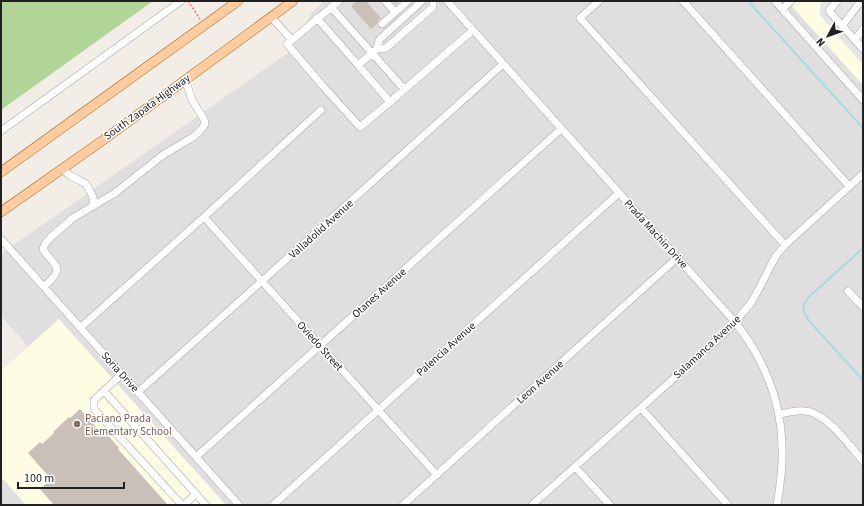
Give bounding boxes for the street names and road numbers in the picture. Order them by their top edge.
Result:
street label: South Zapata Highway [101,71,193,143]
street label: Valladolid Avenue [286,196,357,262]
street label: Prada Machin Drive [621,196,692,272]
street label: Otanes Avenue [349,264,410,321]
street label: Salamanca Avenue [670,311,744,382]
street label: Oviedo Street [294,318,347,374]
street label: Palencia Avenue [413,318,479,380]
street label: Soria Drive [98,348,143,396]
street label: Leon Avenue [513,356,567,407]

